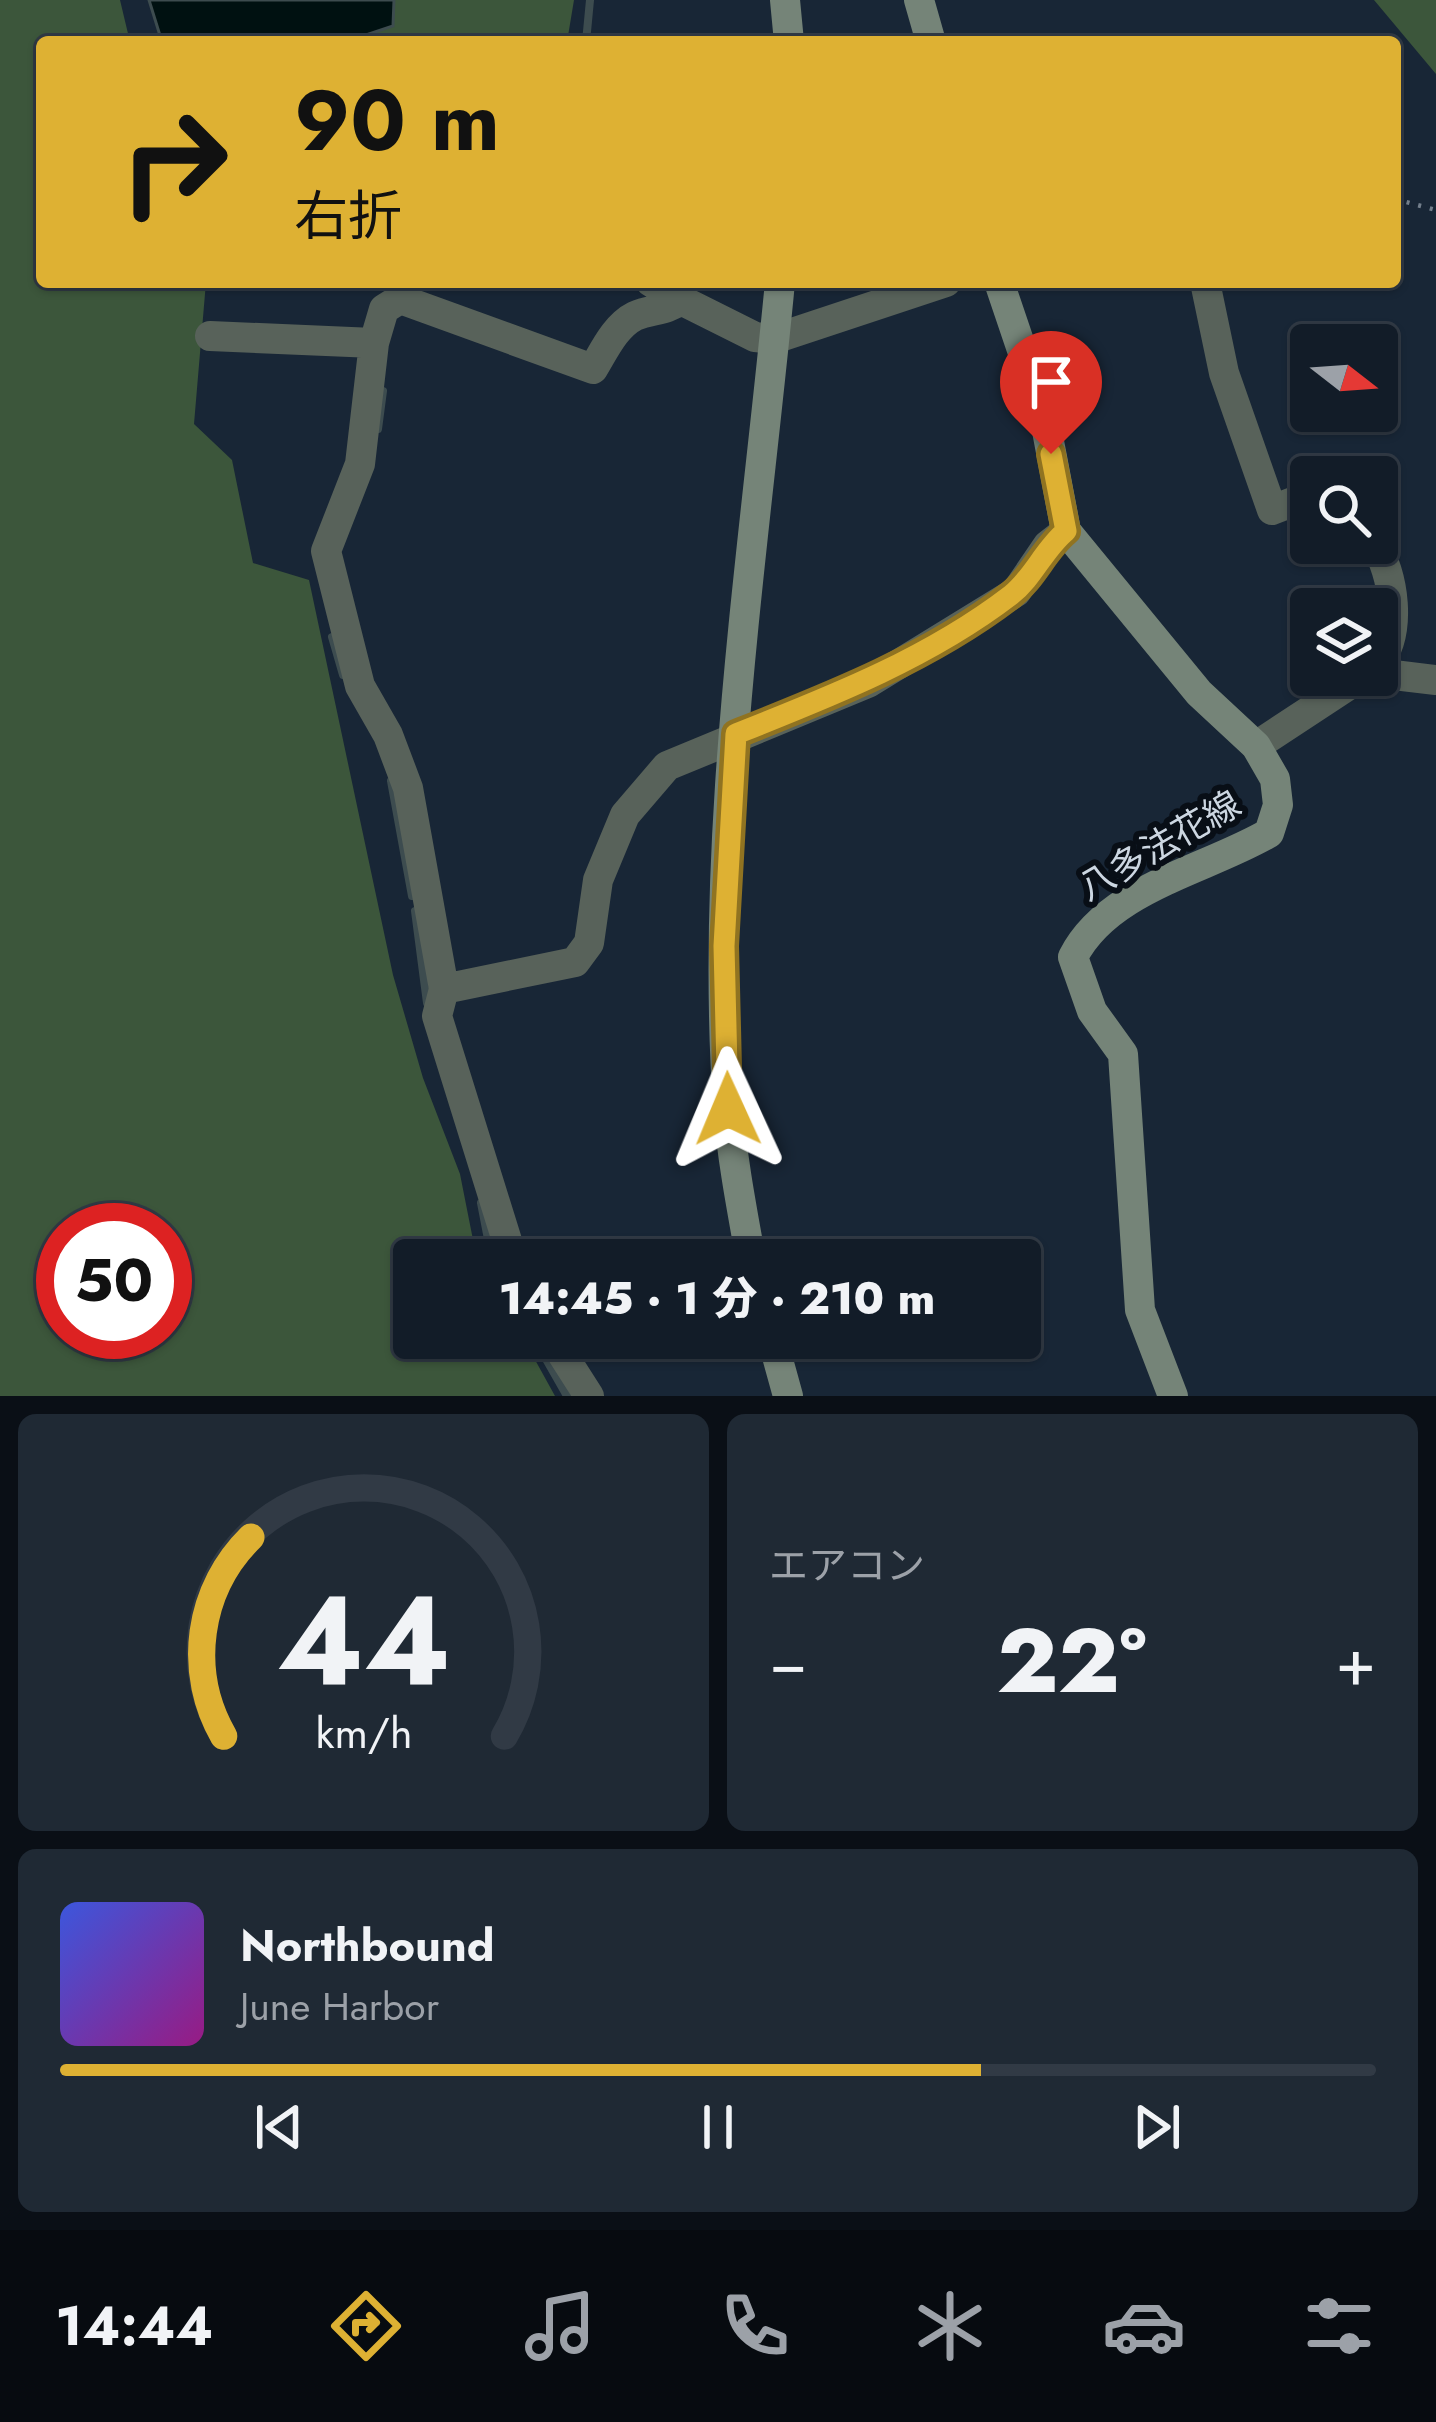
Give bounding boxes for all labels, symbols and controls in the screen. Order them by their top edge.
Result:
text: 90 m [294,60,500,182]
icon: right [96,84,252,240]
text: 右折 [294,177,402,255]
north arrow [1290,324,1398,432]
map controls [1290,324,1398,696]
pin [1000,331,1102,454]
icon: arrive [1018,349,1084,415]
button: search [1290,456,1398,564]
button: layers [1290,588,1398,696]
street label: 八多法花線 [1068,777,1250,913]
position arrow [665,1046,791,1172]
speed limit sign: 50 [36,1203,192,1359]
text: 14:45 · 1 分 · 210 m [499,1266,935,1331]
text: エアコン [769,1537,925,1594]
text: 44 [276,1551,451,1732]
text: 22° [997,1596,1147,1726]
text: − [769,1614,808,1710]
text: + [1335,1614,1376,1710]
text: km/h [315,1701,412,1763]
text: Northbound [240,1913,495,1978]
text: June Harbor [240,1978,439,2035]
icon: previous [246,2094,312,2160]
icon: pause [685,2094,751,2160]
icon: next [1124,2094,1190,2160]
icon: directions [324,2284,408,2368]
icon: music [518,2284,602,2368]
icon: phone [713,2284,797,2368]
icon: climate [908,2284,992,2368]
icon: car [1102,2284,1186,2368]
icon: filters [1297,2284,1381,2368]
text: 14:44 [55,2287,213,2365]

